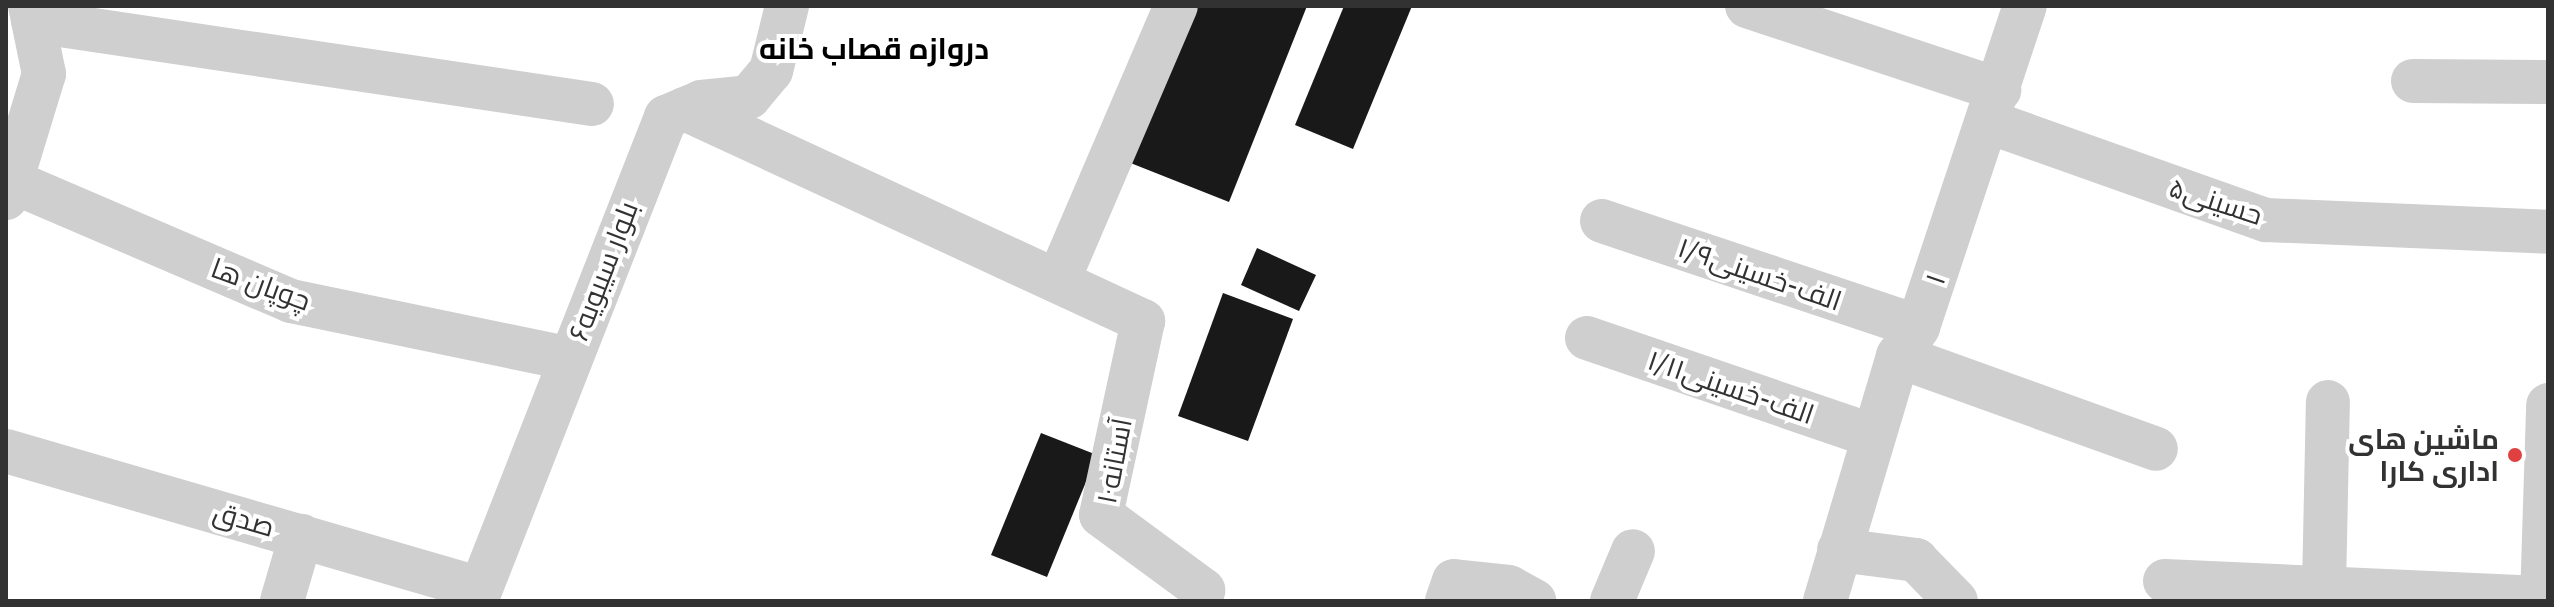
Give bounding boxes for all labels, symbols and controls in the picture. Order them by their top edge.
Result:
district label: دروازه قصاب خانه [759,30,989,66]
street label: حسینی۵ [2165,170,2267,232]
street label: ۶بلوار سیبویه [561,197,645,345]
street label: الف-خسینی۱/۹ [1674,230,1846,318]
street label: چوپان ها [207,251,315,317]
street label: ۱ [1918,269,1952,289]
street label: الف-خسینی۱/۱۱ [1644,343,1818,431]
street label: آستانه۱۰ [1089,415,1139,507]
place label: ماشین های اداری کارا [2348,422,2499,488]
marker: ماشین های اداری کارا [2506,446,2524,464]
street label: صدق [210,494,278,544]

